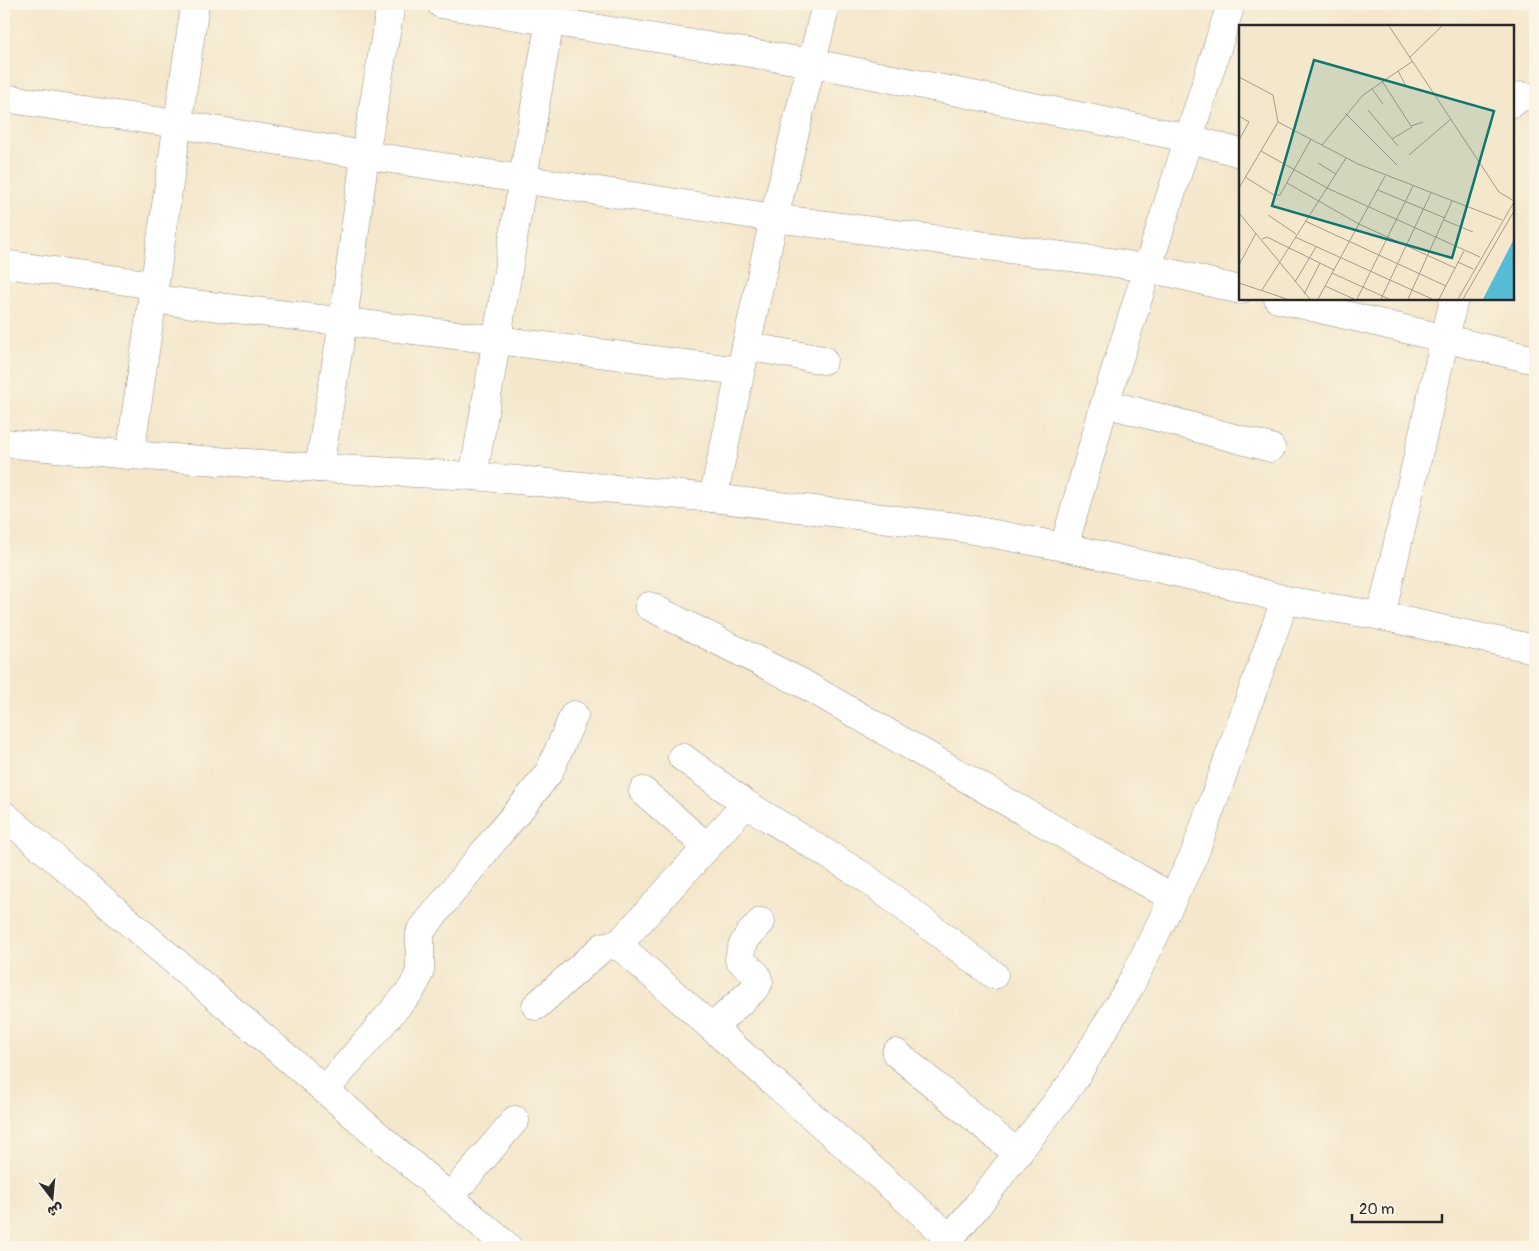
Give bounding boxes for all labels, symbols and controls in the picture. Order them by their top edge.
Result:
inset map [1239,25,1514,300]
north arrow [28,1174,78,1224]
scale bar [1352,1191,1442,1223]
text: ش [46,1200,65,1220]
text: 20 m [1359,1200,1394,1219]

